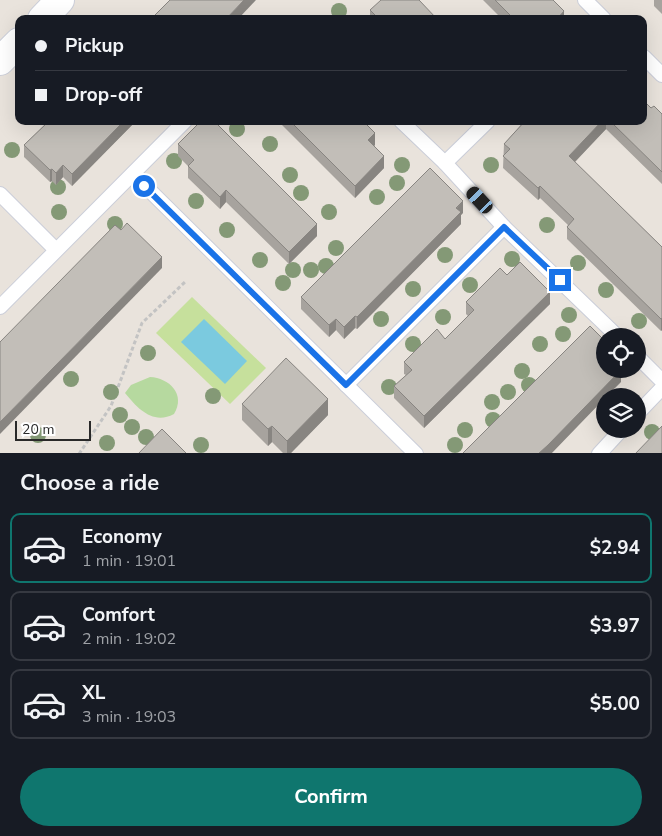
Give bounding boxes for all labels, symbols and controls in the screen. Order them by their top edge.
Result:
text: Pickup [65,33,124,59]
text: Drop-off [65,82,142,108]
route start [133,175,155,197]
car [464,184,495,216]
route end [549,269,571,291]
map controls [596,328,646,438]
button: locate [596,328,646,378]
button: layers [596,388,646,438]
scale bar [15,418,91,442]
text: 20 m [22,420,54,439]
text: Choose a ride [20,468,159,498]
text: Economy [82,524,162,550]
icon: car [22,526,67,571]
text: $2.94 [590,535,640,561]
text: 1 min · 19:01 [82,550,176,572]
text: Comfort [82,602,155,628]
icon: car [22,604,67,649]
text: $3.97 [590,613,640,639]
text: 2 min · 19:02 [82,628,176,650]
text: XL [82,680,105,706]
icon: car [22,682,67,727]
text: $5.00 [590,691,640,717]
text: 3 min · 19:03 [82,706,176,728]
button: Confirm [20,768,642,826]

